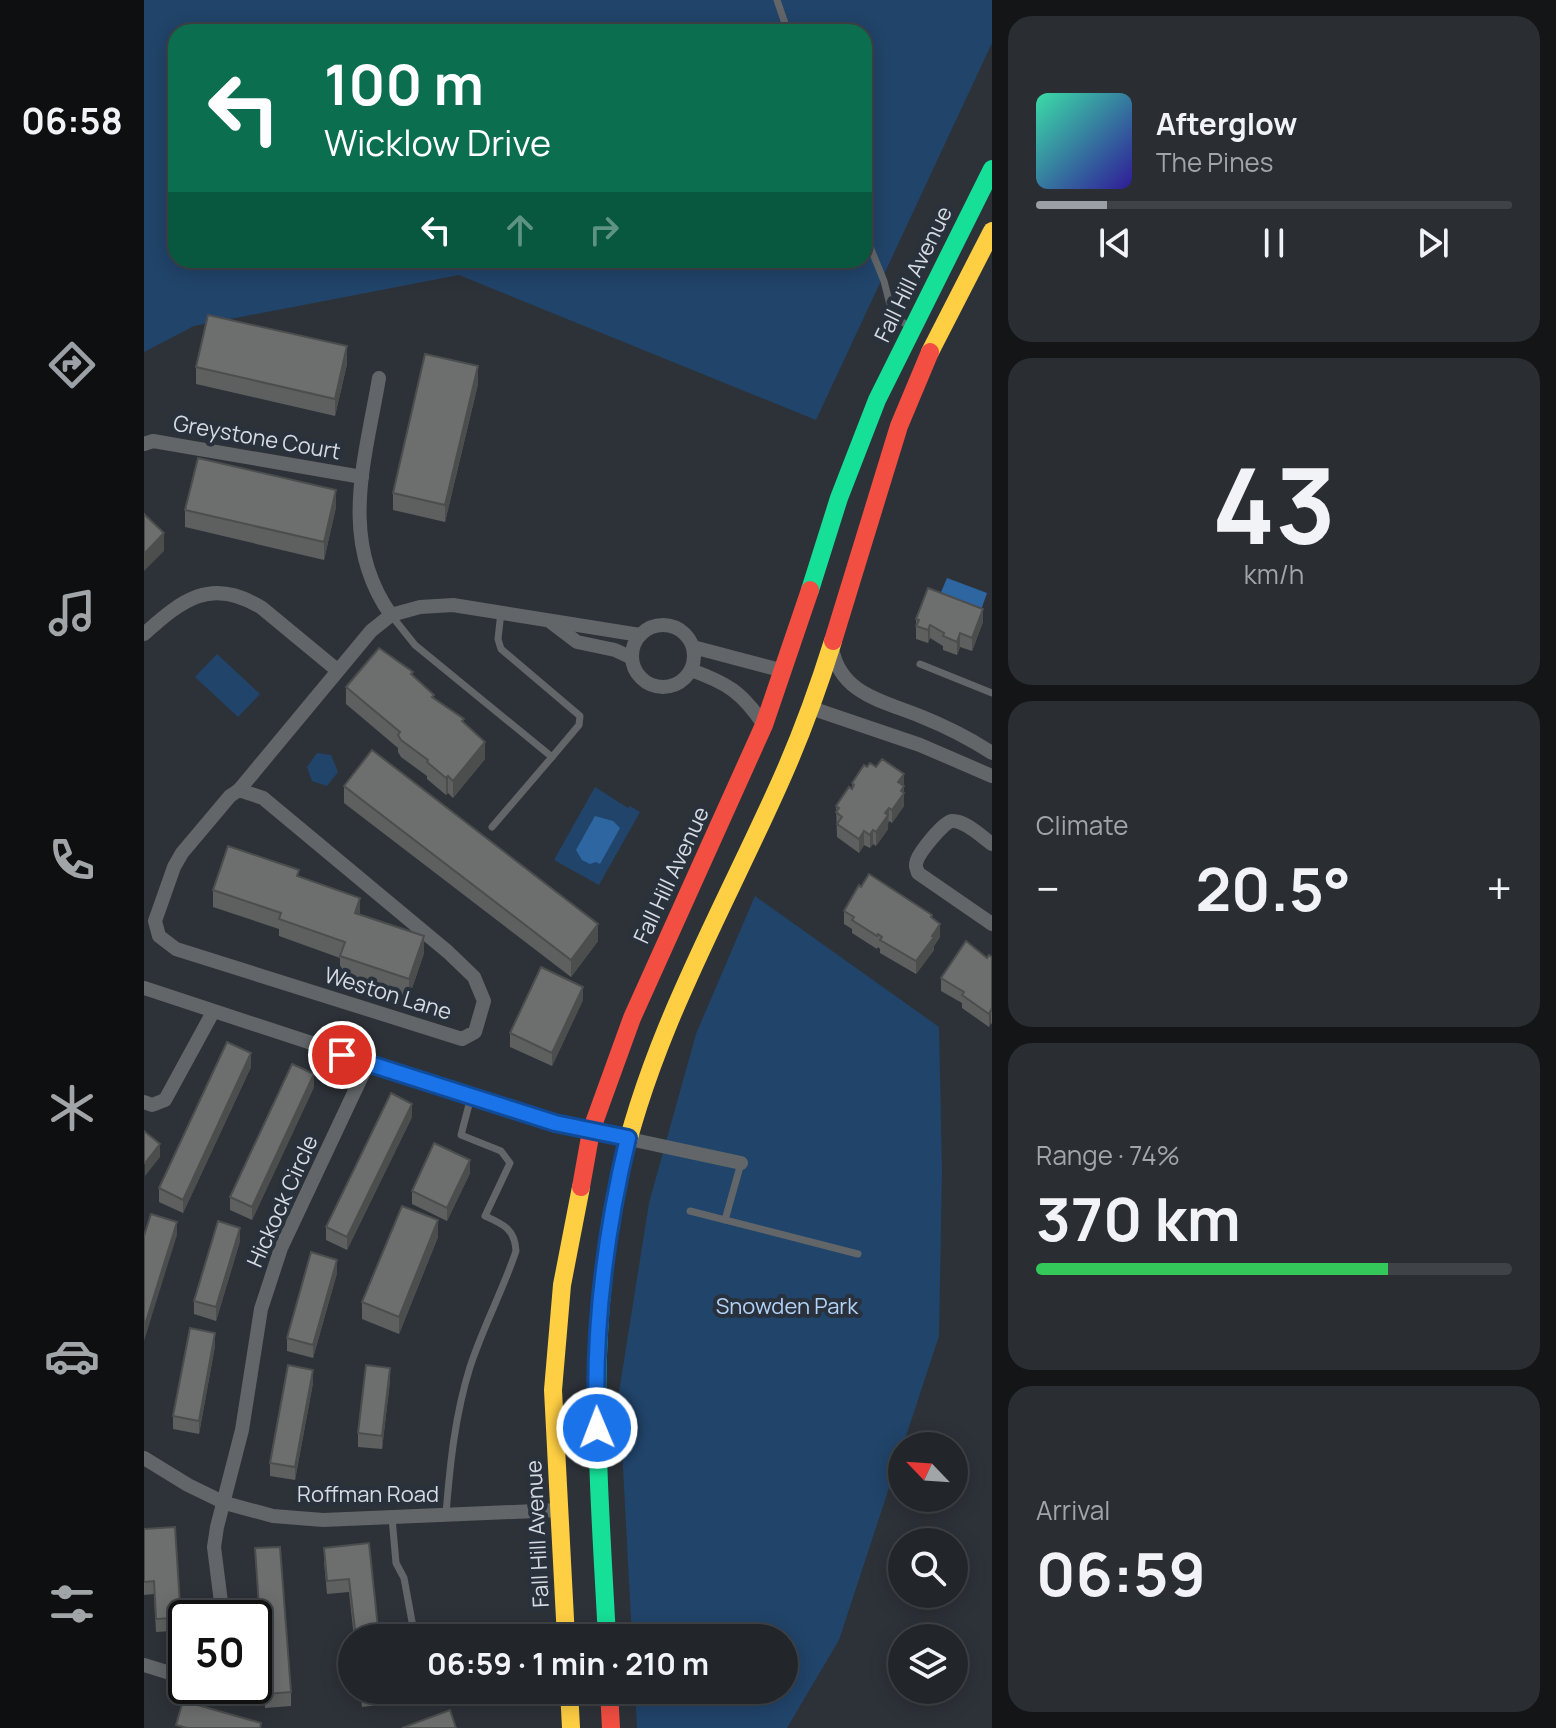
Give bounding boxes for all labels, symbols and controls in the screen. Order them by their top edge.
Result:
text: 100 m [324,45,484,122]
icon: left [192,56,296,160]
text: 06:58 [21,96,123,145]
text: Afterglow [1156,103,1297,144]
text: Wicklow Drive [324,118,551,167]
text: The Pines [1156,144,1273,180]
street label: Fall Hill Avenue [867,201,959,347]
icon: left [414,208,458,252]
icon: ahead [498,208,542,252]
icon: right [582,208,626,252]
icon: previous [1093,221,1137,265]
icon: pause [1252,221,1296,265]
icon: next [1411,221,1455,265]
icon: directions [44,337,100,393]
street label: Greystone Court [171,408,343,466]
text: 43 [1212,433,1336,575]
text: km/h [1244,556,1304,592]
icon: music [44,585,100,641]
street label: Fall Hill Avenue [626,802,716,948]
text: Climate [1036,807,1128,843]
icon: phone [44,832,100,888]
text: 20.5° [1195,847,1351,929]
text: − [1036,858,1060,918]
text: + [1487,858,1512,918]
street label: Weston Lane [321,959,456,1027]
pin [308,1021,376,1089]
icon: arrive [320,1033,364,1077]
icon: climate [44,1080,100,1136]
street label: Hickock Circle [239,1130,325,1272]
text: Range · 74% [1036,1137,1180,1173]
text: 370 km [1036,1177,1241,1259]
park label: Snowden Park [716,1291,859,1321]
icon: car [44,1328,100,1384]
position arrow [555,1386,639,1470]
north arrow [888,1432,968,1512]
map controls [888,1432,968,1704]
street label: Fall Hill Avenue [518,1459,556,1609]
street label: Roffman Road [297,1479,439,1509]
text: Arrival [1036,1492,1110,1528]
button: search [888,1528,968,1608]
text: 06:59 [1036,1532,1206,1614]
icon: filters [44,1576,100,1632]
speed limit sign: 50 [168,1600,272,1704]
button: layers [888,1624,968,1704]
text: 06:59 · 1 min · 210 m [427,1643,709,1684]

